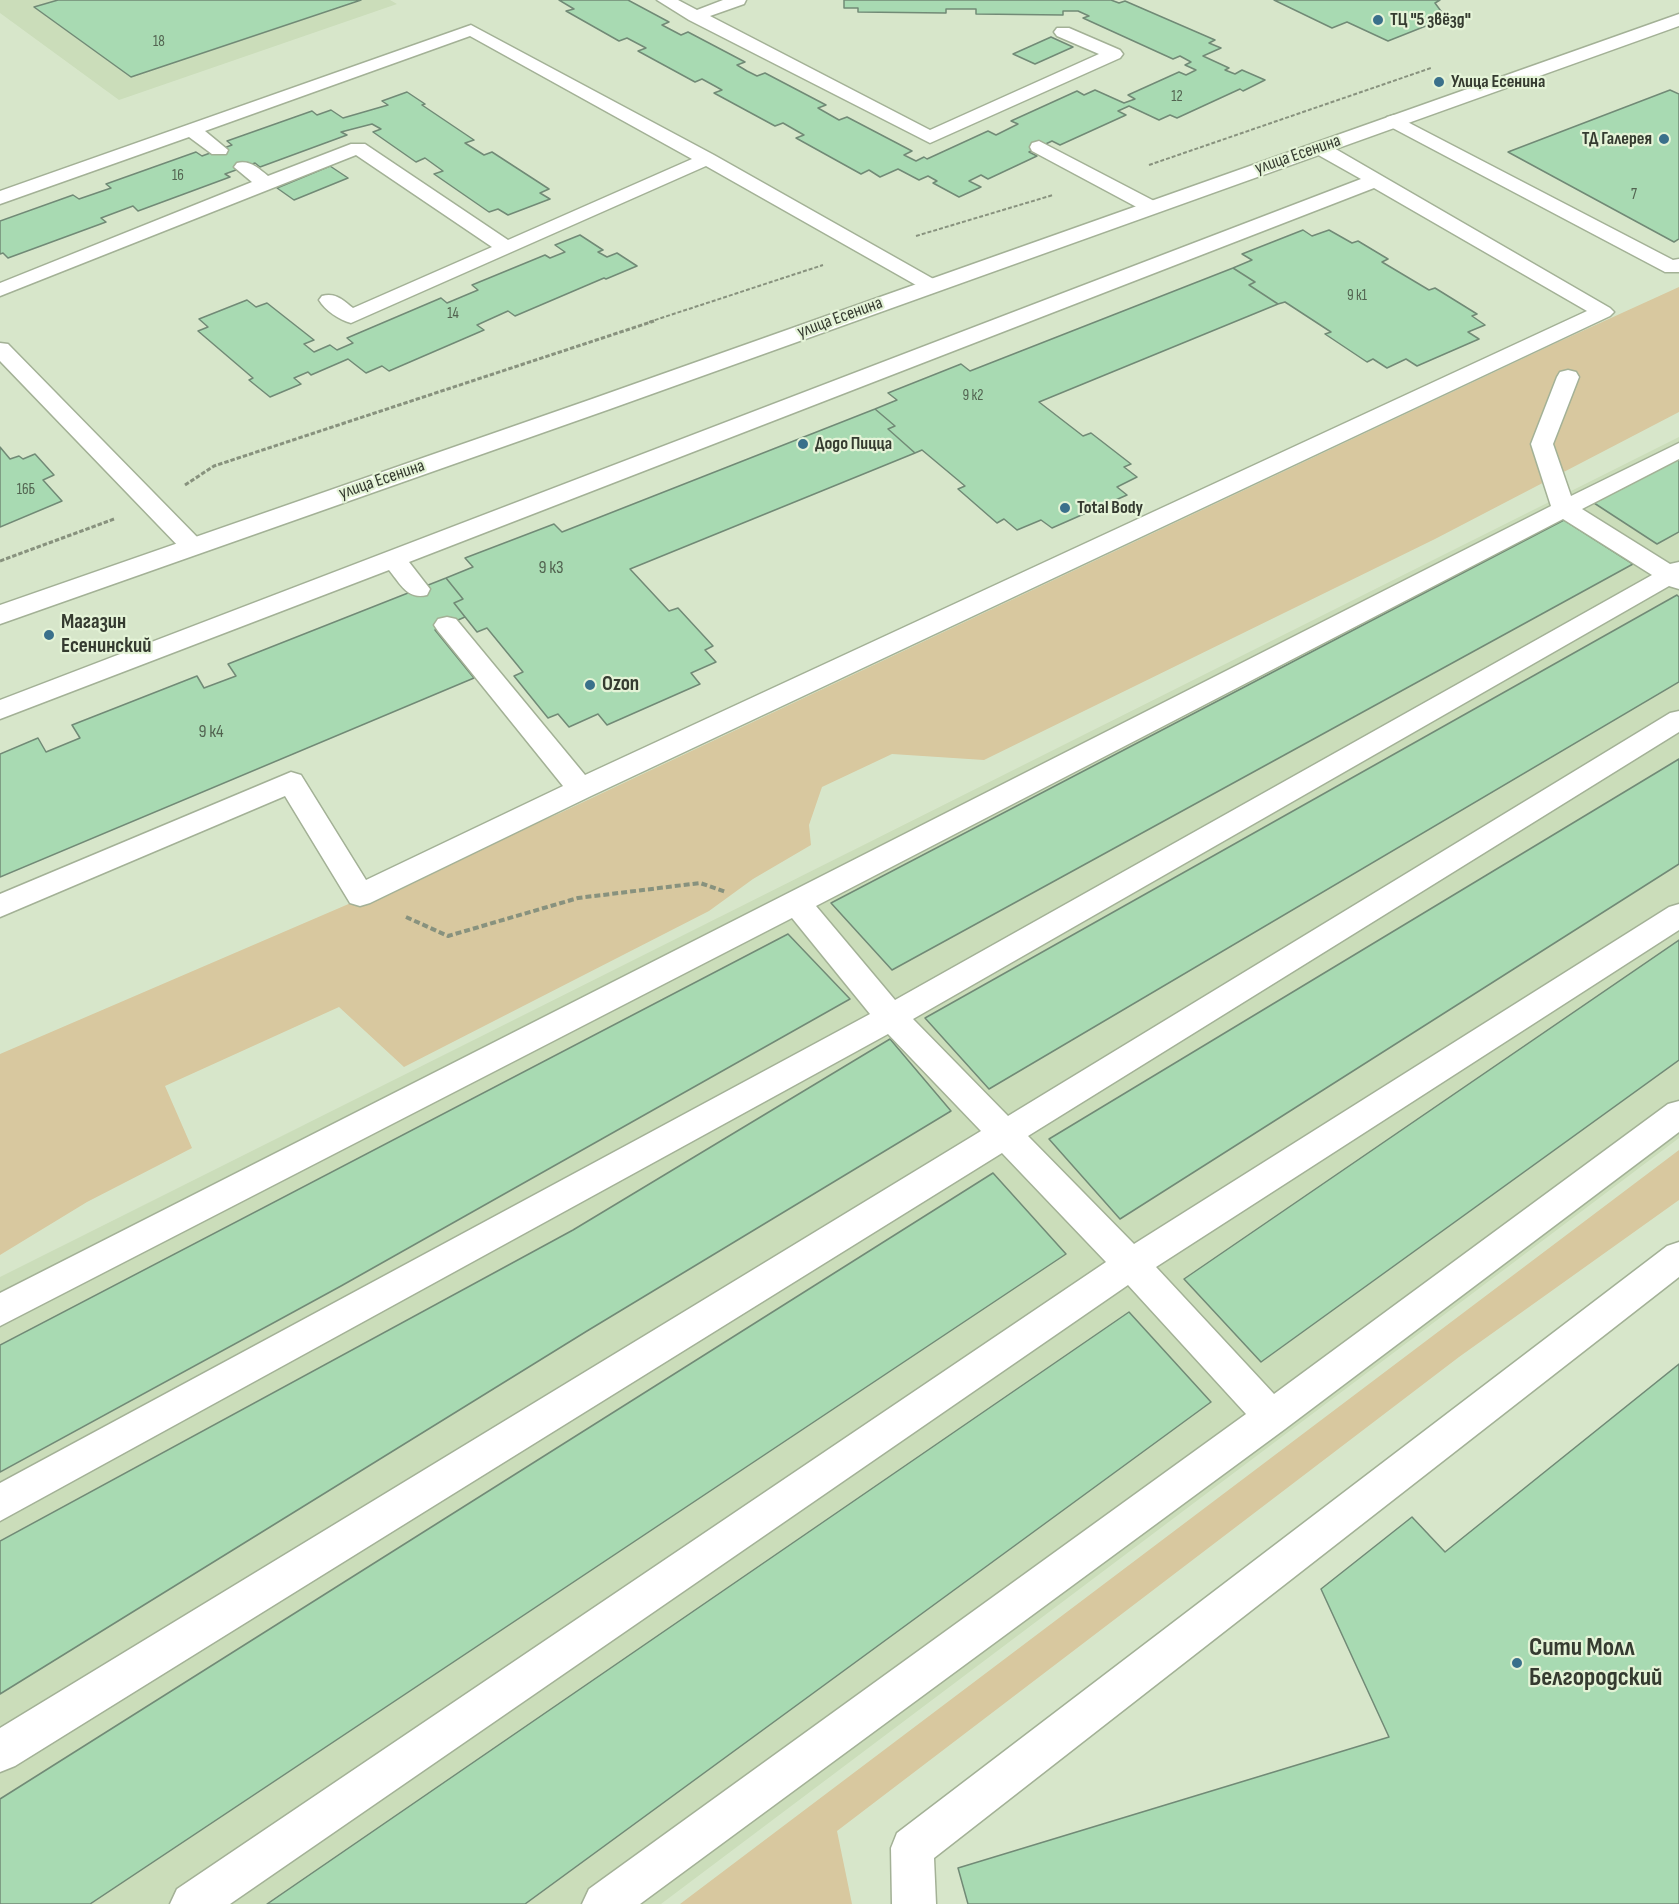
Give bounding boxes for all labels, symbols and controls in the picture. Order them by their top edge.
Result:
place label: ТЦ "5 звёзд" [1390,9,1471,31]
marker: ТЦ "5 звёзд" [1371,13,1385,27]
house number: 18 [153,33,165,51]
place label: Улица Есенина [1451,71,1545,93]
marker: Улица Есенина [1432,75,1446,89]
house number: 12 [1171,88,1183,106]
place label: ТД Галерея [1582,128,1652,150]
street label: улица Есенина [1252,130,1344,180]
marker: ТД Галерея [1657,132,1671,146]
house number: 16 [172,167,184,185]
house number: 7 [1631,186,1637,204]
house number: 9 к1 [1347,287,1367,305]
street label: улица Есенина [794,293,886,343]
house number: 14 [447,305,459,323]
house number: 9 к2 [963,387,983,405]
place label: Додо Пицца [815,433,892,455]
marker: Додо Пицца [796,437,810,451]
street label: улица Есенина [336,455,428,505]
house number: 16Б [17,481,35,499]
place label: Total Body [1077,497,1143,519]
marker: Total Body [1058,501,1072,515]
house number: 9 к3 [538,557,564,579]
place label: Магазин Есенинский [61,610,151,660]
marker: Магазин Есенинский [42,628,56,642]
place label: Ozon [602,672,639,698]
marker: Ozon [583,678,597,692]
house number: 9 к4 [198,721,224,743]
place label: Сити Молл Белгородский [1529,1632,1662,1694]
marker: Сити Молл Белгородский [1510,1656,1524,1670]

